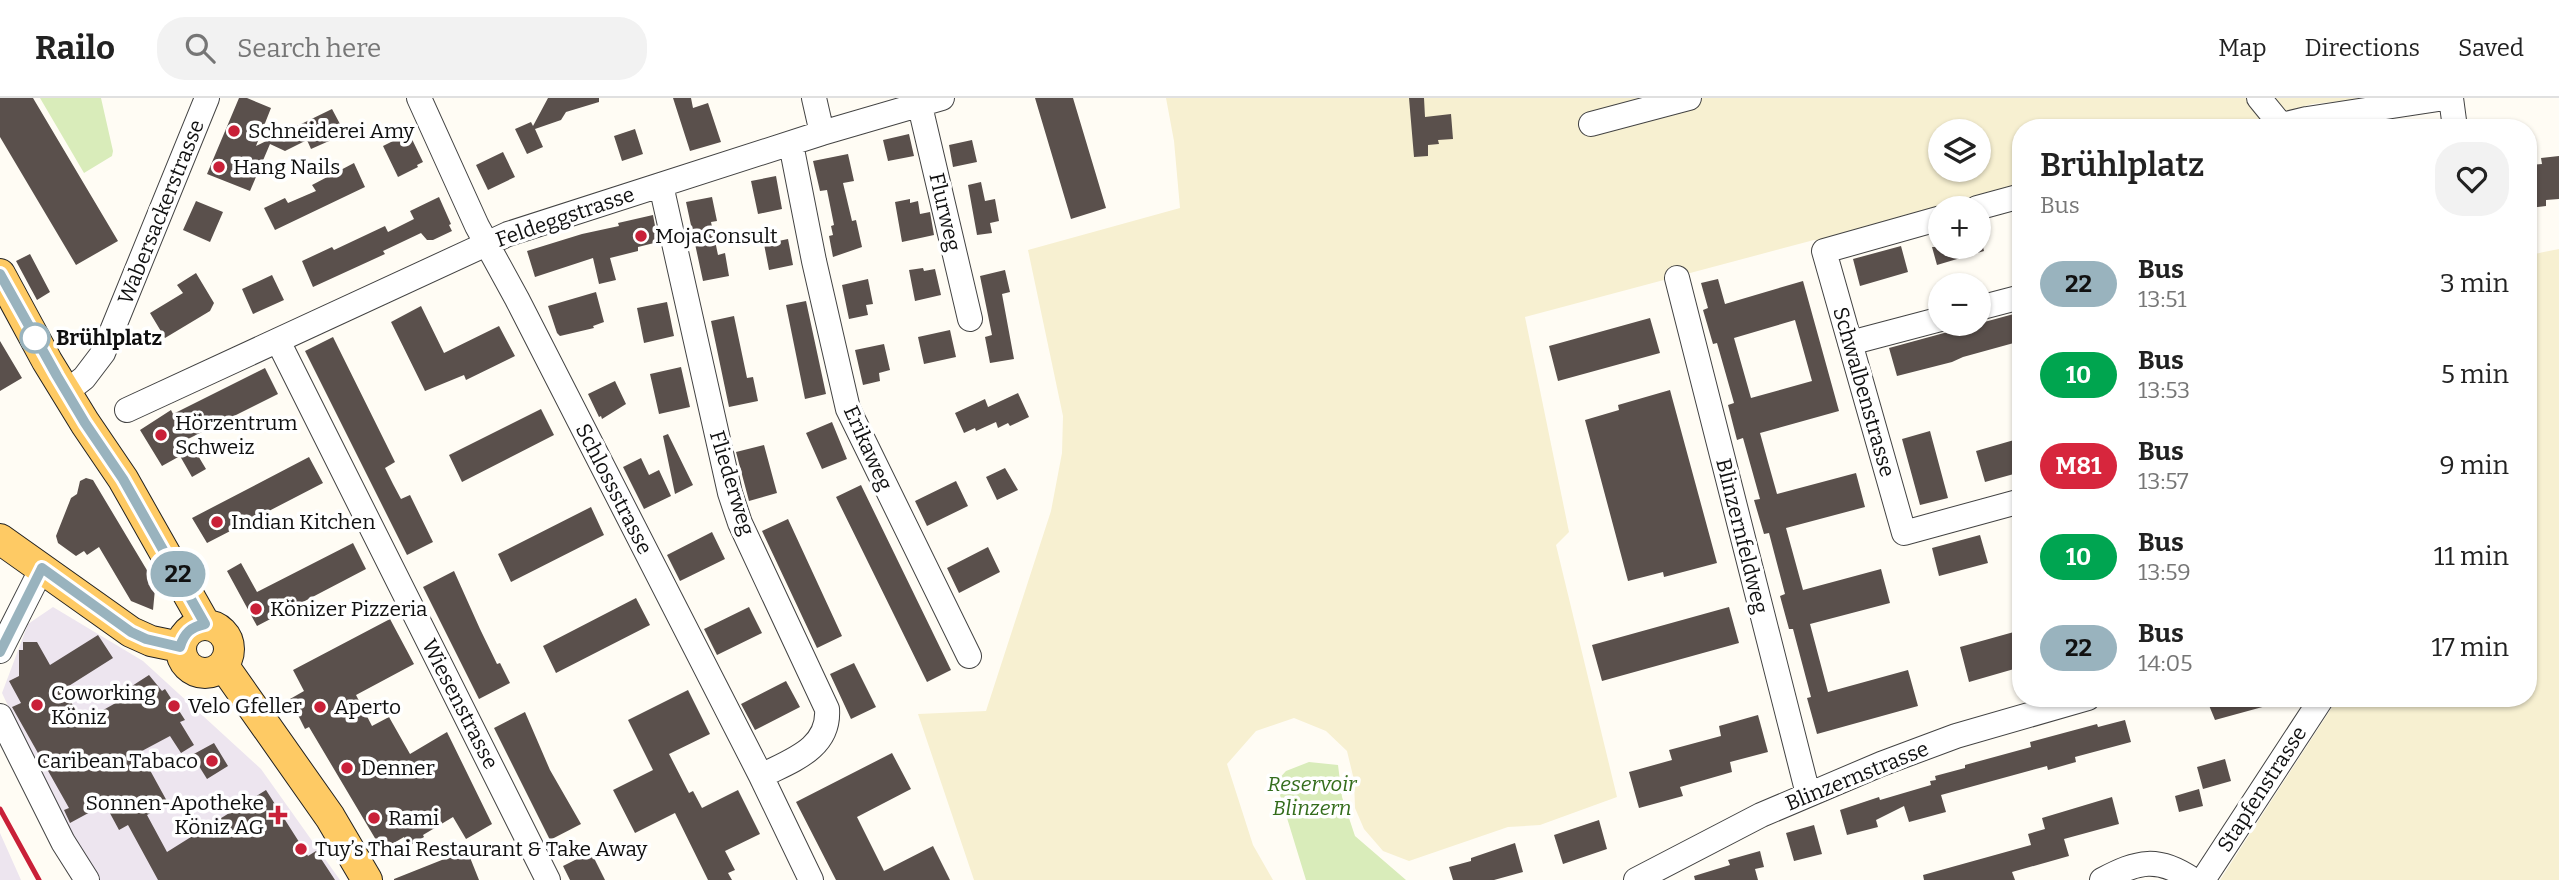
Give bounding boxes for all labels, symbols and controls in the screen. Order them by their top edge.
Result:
search box [157,17,647,80]
text: Railo [35,28,115,68]
icon: search [181,29,219,67]
text: Search here [237,33,381,64]
text: Map [2218,34,2267,62]
text: Directions [2305,34,2420,62]
text: Saved [2458,34,2524,62]
street label: Wabersackerstrasse [112,116,210,308]
place label: Schneiderei Amy [248,118,415,144]
map controls [1928,119,1991,336]
button: layers [1928,119,1991,182]
marker: Schneiderei Amy [226,123,242,139]
button: heart [2435,142,2509,216]
text: Brühlplatz [2040,145,2204,185]
place label: Hang Nails [233,154,340,180]
marker: Hang Nails [211,159,227,175]
street label: Flurweg [923,170,967,254]
street label: Feldeggstrasse [492,181,638,253]
text: Bus [2040,191,2080,219]
button: + [1928,196,1991,259]
place label: MojaConsult [655,223,778,249]
marker: MojaConsult [633,228,649,244]
text: Bus [2138,254,2184,285]
text: 3 min [2440,268,2509,299]
text: 22 [2065,270,2092,298]
button: − [1928,273,1991,336]
text: 13:51 [2138,285,2187,313]
street label: Schwalbenstrasse [1827,304,1901,480]
marker: Brühlplatz [20,323,50,353]
place label: Brühlplatz [56,325,162,351]
text: Bus [2138,345,2184,376]
text: 5 min [2441,359,2509,390]
text: 10 [2066,361,2091,389]
text: 13:53 [2138,376,2190,404]
street label: Erikaweg [838,402,898,495]
place label: Hörzentrum Schweiz [175,410,297,460]
street label: Schlossstrasse [570,419,658,559]
marker: Hörzentrum Schweiz [153,427,169,443]
street label: Fliederweg [704,427,760,539]
text: Bus [2138,436,2184,467]
text: 9 min [2440,450,2509,481]
text: M81 [2056,452,2101,480]
street label: Blinzernfeldweg [1710,456,1774,617]
text: 13:57 [2138,467,2189,495]
place label: Indian Kitchen [231,509,375,535]
marker: Indian Kitchen [209,514,225,530]
text: Bus [2138,527,2184,558]
text: 11 min [2434,541,2509,572]
text: 10 [2066,543,2091,571]
line badge: 22 [146,551,210,597]
text: 13:59 [2138,558,2191,586]
text: 22 [164,560,192,588]
place label: Könizer Pizzeria [270,596,428,622]
marker: Könizer Pizzeria [248,601,264,617]
text: Bus [2138,618,2184,649]
text: 17 min [2431,632,2509,663]
text: 22 [2065,634,2092,662]
street label: Wiesenstrasse [416,635,504,773]
text: 14:05 [2138,649,2193,677]
place label: Coworking Köniz [51,680,156,730]
place label: Velo Gfeller [188,693,302,719]
place label: Aperto [334,694,401,720]
marker: Coworking Köniz [29,697,45,713]
marker: Velo Gfeller [166,698,182,714]
marker: Aperto [312,699,328,715]
street label: Stapfenstrasse [2212,721,2312,857]
street label: Blinzernstrasse [1782,735,1932,817]
place label: Caribean Tabaco [37,748,198,774]
marker: Caribean Tabaco [204,753,220,769]
place label: Denner [361,755,435,781]
marker: Denner [339,760,355,776]
park label: Reservoir Blinzern [1267,771,1358,821]
place label: Sonnen-Apotheke Köniz AG [86,790,264,840]
place label: Rami [388,805,439,831]
marker: Sonnen-Apotheke Köniz AG [270,807,286,823]
marker: Rami [366,810,382,826]
place label: Tuy’s Thai Restaurant & Take Away [315,836,648,862]
marker: Tuy’s Thai Restaurant & Take Away [293,841,309,857]

